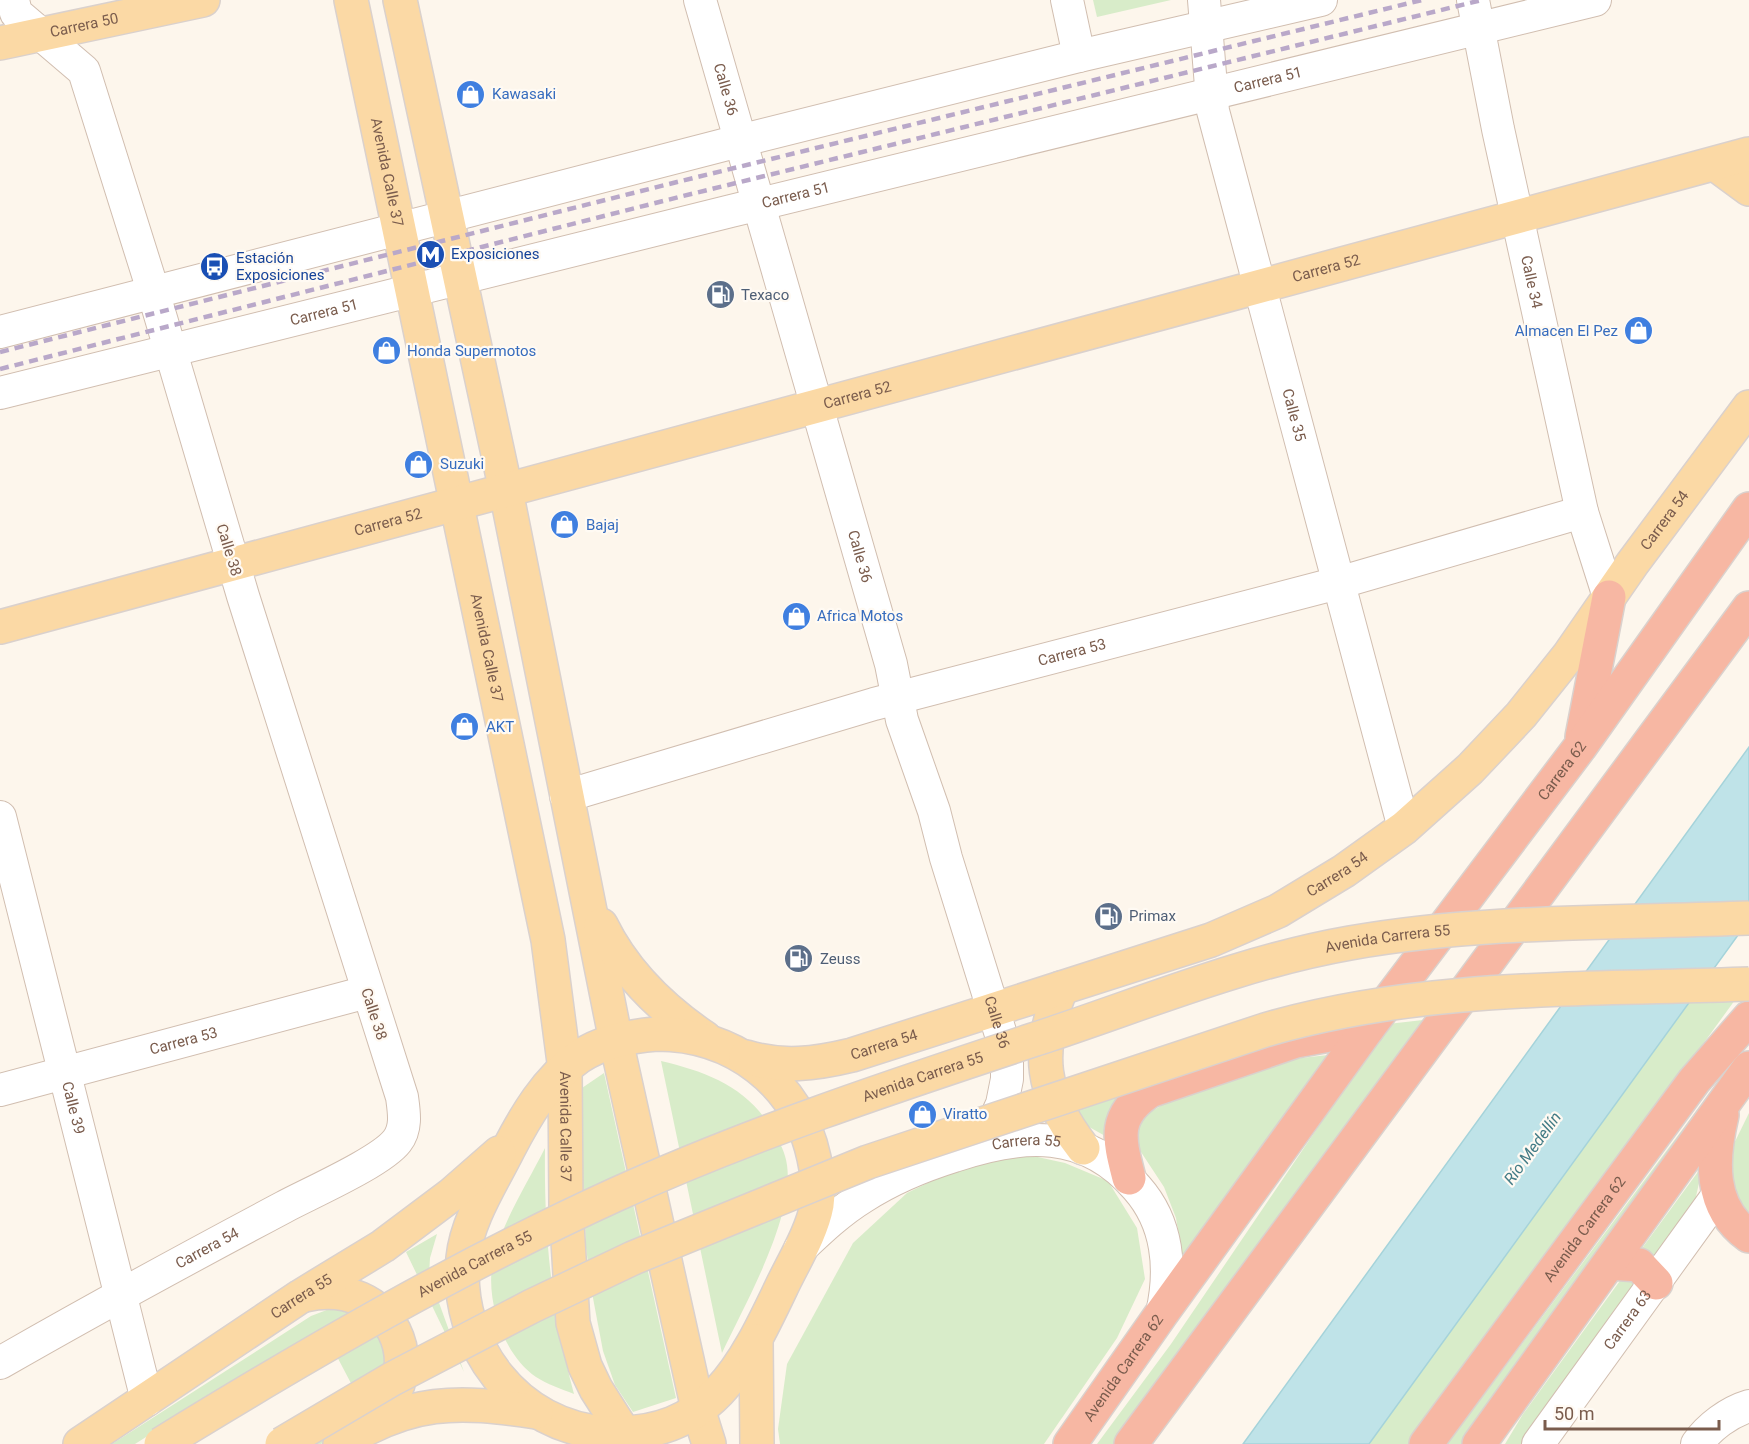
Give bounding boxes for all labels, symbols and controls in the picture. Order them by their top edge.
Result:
street label: Carrera 50 [48,9,120,41]
street label: Calle 36 [710,61,742,118]
street label: Carrera 51 [1232,63,1304,97]
shop icon: Kawasaki [455,78,487,110]
place label: Kawasaki [492,85,556,103]
street label: Avenida Calle 37 [367,116,407,228]
street label: Carrera 51 [760,178,832,212]
metro station icon: Exposiciones [414,238,446,270]
place label: Exposiciones [451,245,539,263]
place label: Estación Exposiciones [236,249,324,284]
bus stop icon: Estación Exposiciones [199,251,231,283]
street label: Carrera 52 [1290,251,1362,286]
street label: Calle 34 [1517,254,1546,311]
fuel station icon: Texaco [704,279,736,311]
place label: Texaco [741,286,789,304]
street label: Carrera 51 [288,295,360,329]
shop icon: Almacen El Pez [1623,315,1655,347]
place label: Almacen El Pez [1515,322,1618,340]
shop icon: Honda Supermotos [370,335,402,367]
place label: Honda Supermotos [407,342,536,360]
street label: Carrera 52 [821,377,893,413]
street label: Calle 35 [1278,387,1310,443]
shop icon: Suzuki [403,448,435,480]
place label: Suzuki [440,455,484,473]
street label: Carrera 54 [1636,487,1693,554]
street label: Carrera 52 [352,504,424,540]
shop icon: Bajaj [549,509,581,541]
place label: Bajaj [586,516,619,534]
street label: Calle 38 [213,522,245,578]
street label: Calle 36 [844,528,876,585]
street label: Avenida Calle 37 [467,592,507,704]
shop icon: Africa Motos [780,600,812,632]
place label: Africa Motos [817,607,903,625]
street label: Carrera 53 [1036,635,1108,670]
shop icon: AKT [449,711,481,743]
place label: AKT [486,718,514,736]
street label: Carrera 62 [1534,738,1590,804]
street label: Carrera 54 [1303,848,1372,901]
fuel station icon: Primax [1092,900,1124,932]
place label: Primax [1129,907,1177,925]
street label: Avenida Carrera 55 [1323,921,1451,957]
fuel station icon: Zeuss [783,943,815,975]
place label: Zeuss [820,950,861,968]
street label: Calle 38 [357,986,391,1042]
street label: Calle 36 [981,994,1014,1051]
street label: Carrera 53 [148,1023,219,1059]
street label: Carrera 54 [848,1025,920,1064]
street label: Avenida Carrera 55 [860,1048,986,1106]
street label: Avenida Calle 37 [556,1071,575,1182]
street label: Calle 39 [58,1080,89,1136]
shop icon: Viratto [906,1098,938,1130]
place label: Viratto [943,1105,987,1123]
water label: Río Medellín [1500,1108,1565,1188]
street label: Carrera 55 [990,1131,1062,1154]
street label: Avenida Carrera 62 [1540,1173,1629,1285]
street label: Carrera 54 [172,1223,242,1273]
street label: Avenida Carrera 55 [415,1227,535,1301]
street label: Carrera 55 [267,1270,335,1323]
street label: Carrera 63 [1600,1287,1655,1353]
street label: Avenida Carrera 62 [1080,1311,1167,1425]
scale bar [1545,1393,1719,1431]
text: 50 m [1554,1403,1594,1424]

